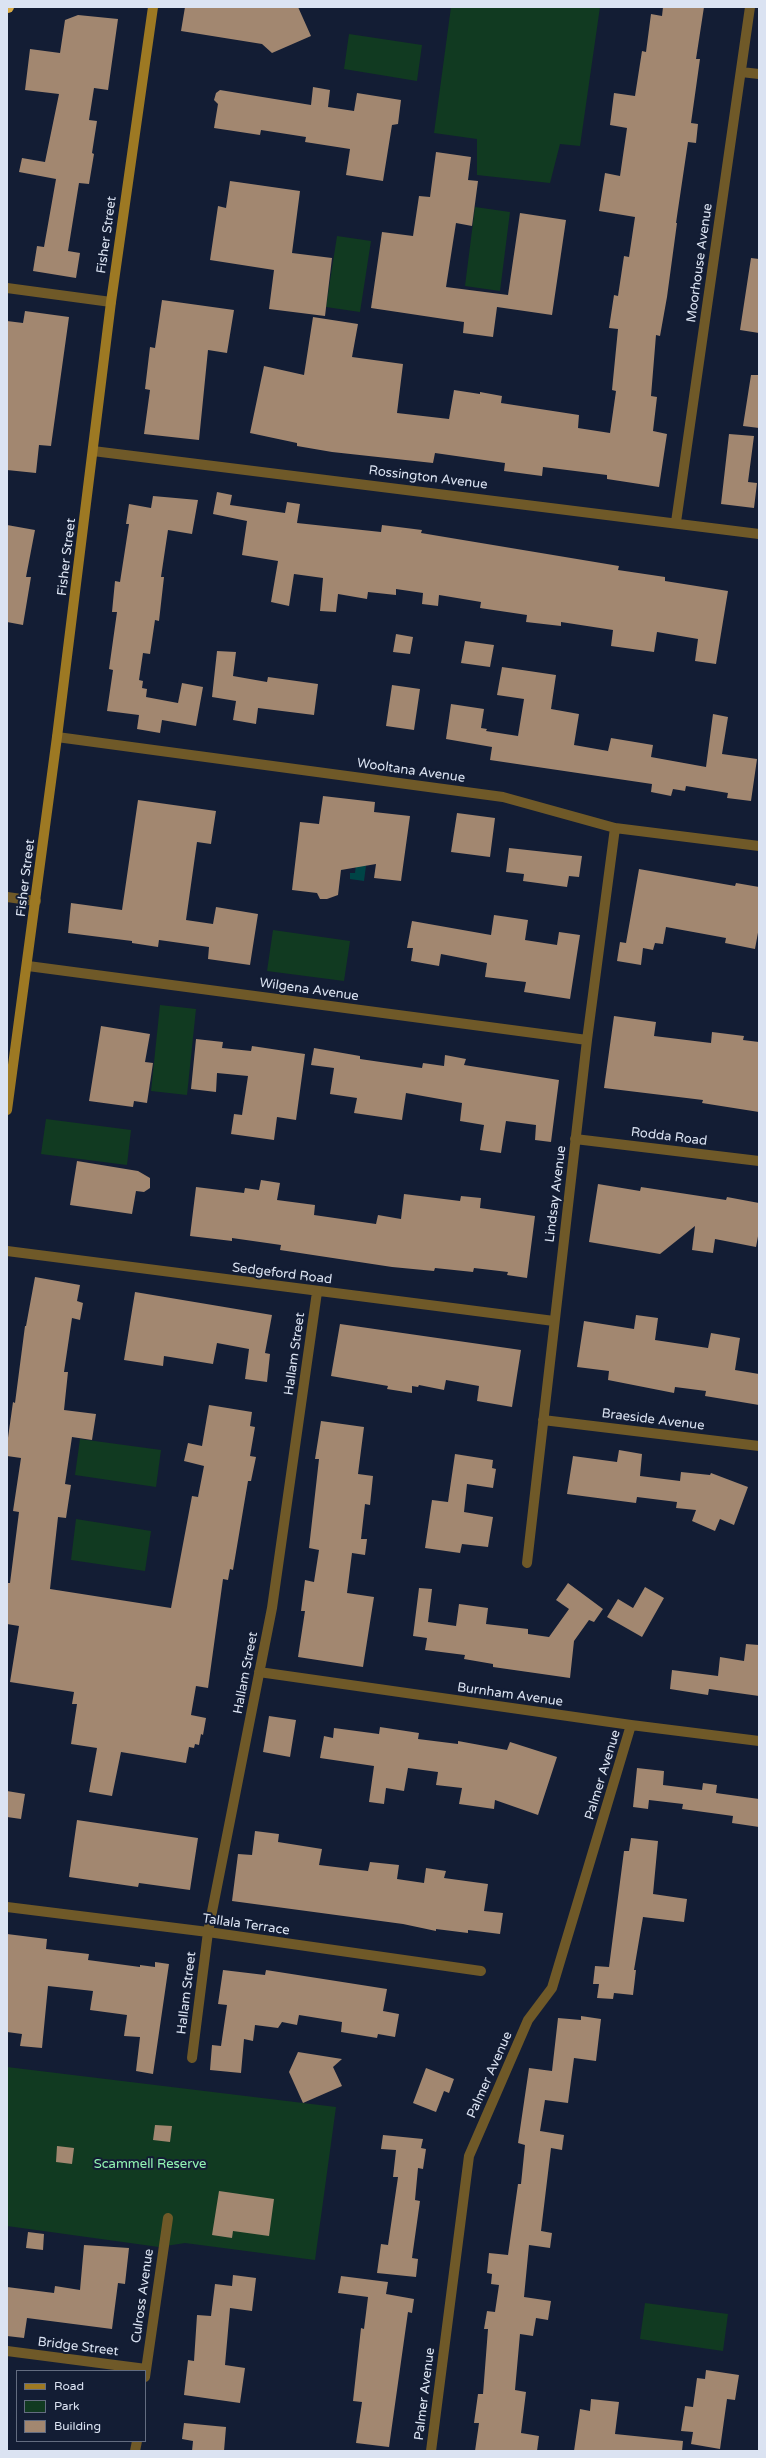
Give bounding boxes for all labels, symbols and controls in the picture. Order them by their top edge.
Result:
street label: Fisher Street [94,195,120,275]
street label: Moorhouse Avenue [684,202,716,324]
street label: Rossington Avenue [368,463,488,493]
street label: Fisher Street [55,517,79,597]
street label: Wooltana Avenue [356,756,466,786]
street label: Fisher Street [14,838,38,918]
street label: Wilgena Avenue [258,975,360,1005]
street label: Rodda Road [630,1125,708,1149]
street label: Lindsay Avenue [542,1145,570,1243]
street label: Sedgeford Road [231,1260,333,1288]
street label: Hallam Street [281,1312,309,1396]
street label: Braeside Avenue [601,1406,705,1434]
street label: Hallam Street [230,1631,262,1715]
street label: Burnham Avenue [456,1680,564,1710]
street label: Palmer Avenue [582,1728,624,1822]
street label: Tallala Terrace [201,1911,291,1939]
street label: Hallam Street [174,1951,200,2035]
street label: Palmer Avenue [464,2029,516,2121]
park label: Scammell Reserve [94,2157,206,2173]
street label: Culross Avenue [129,2248,157,2344]
street label: Bridge Street [37,2334,119,2360]
street label: Palmer Avenue [412,2347,438,2441]
legend [16,2370,146,2442]
text: Road [54,2379,84,2393]
text: Park [54,2399,80,2413]
text: Building [54,2419,101,2433]

